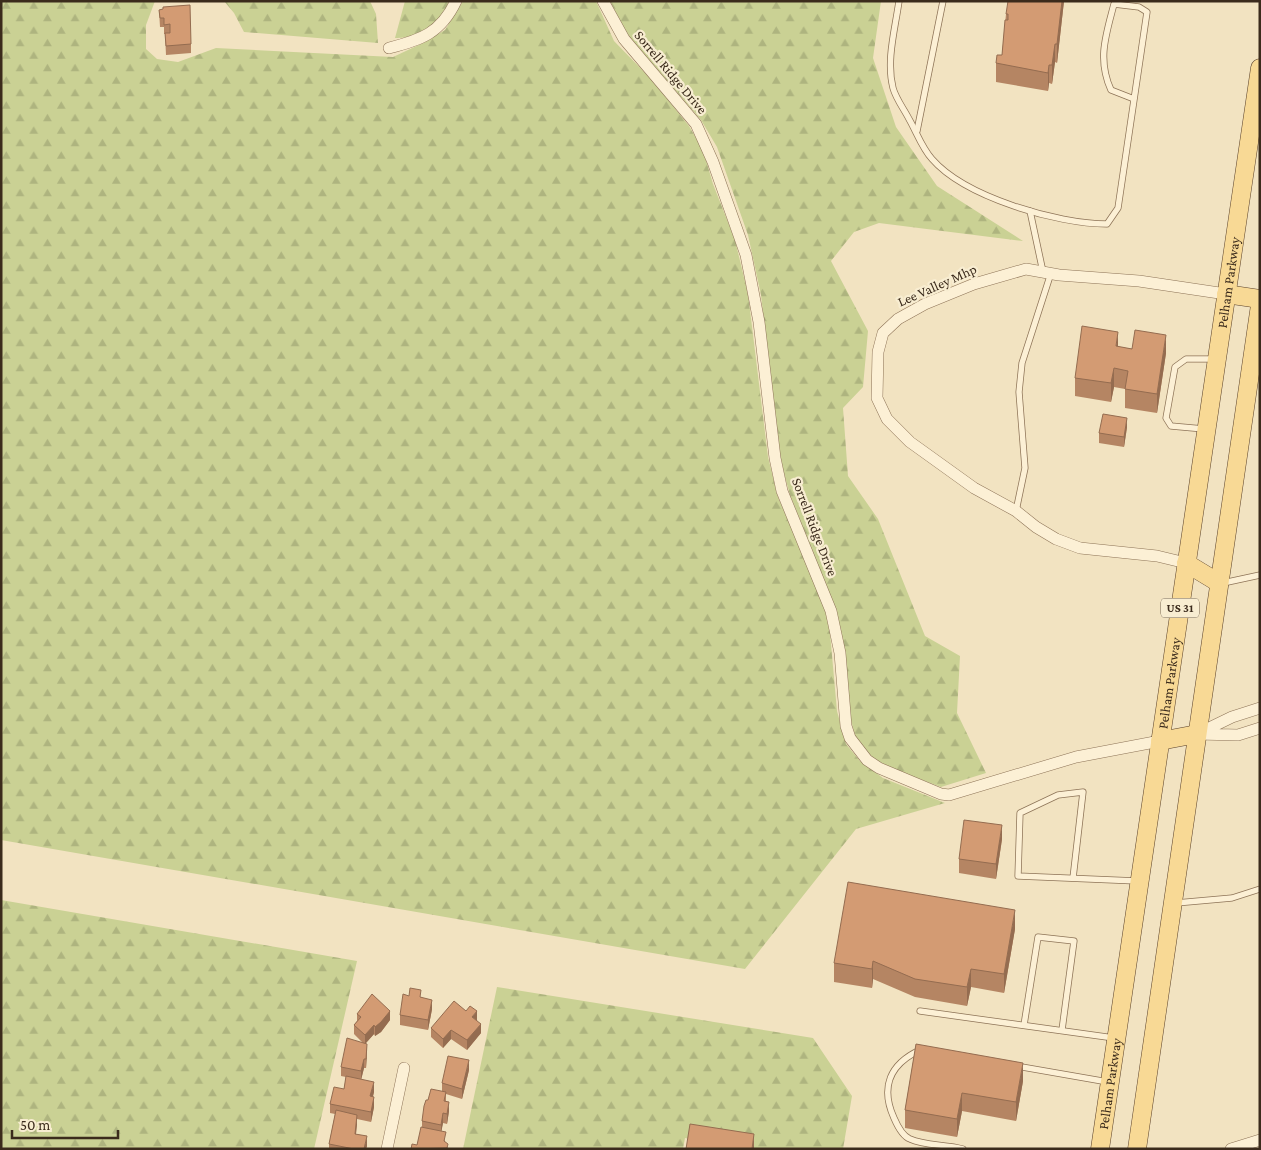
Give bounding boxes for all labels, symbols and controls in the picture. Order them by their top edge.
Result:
street label: Sorrell Ridge Drive [631,27,711,117]
street label: Pelham Parkway [1214,235,1243,329]
street label: Lee Valley Mhp [895,260,979,310]
street label: Sorrell Ridge Drive [789,476,841,578]
road number: US 31 [1161,598,1199,618]
street label: Pelham Parkway [1154,636,1184,730]
street label: Pelham Parkway [1095,1036,1124,1131]
scale bar [12,1108,119,1140]
text: 50 m [20,1117,50,1133]

